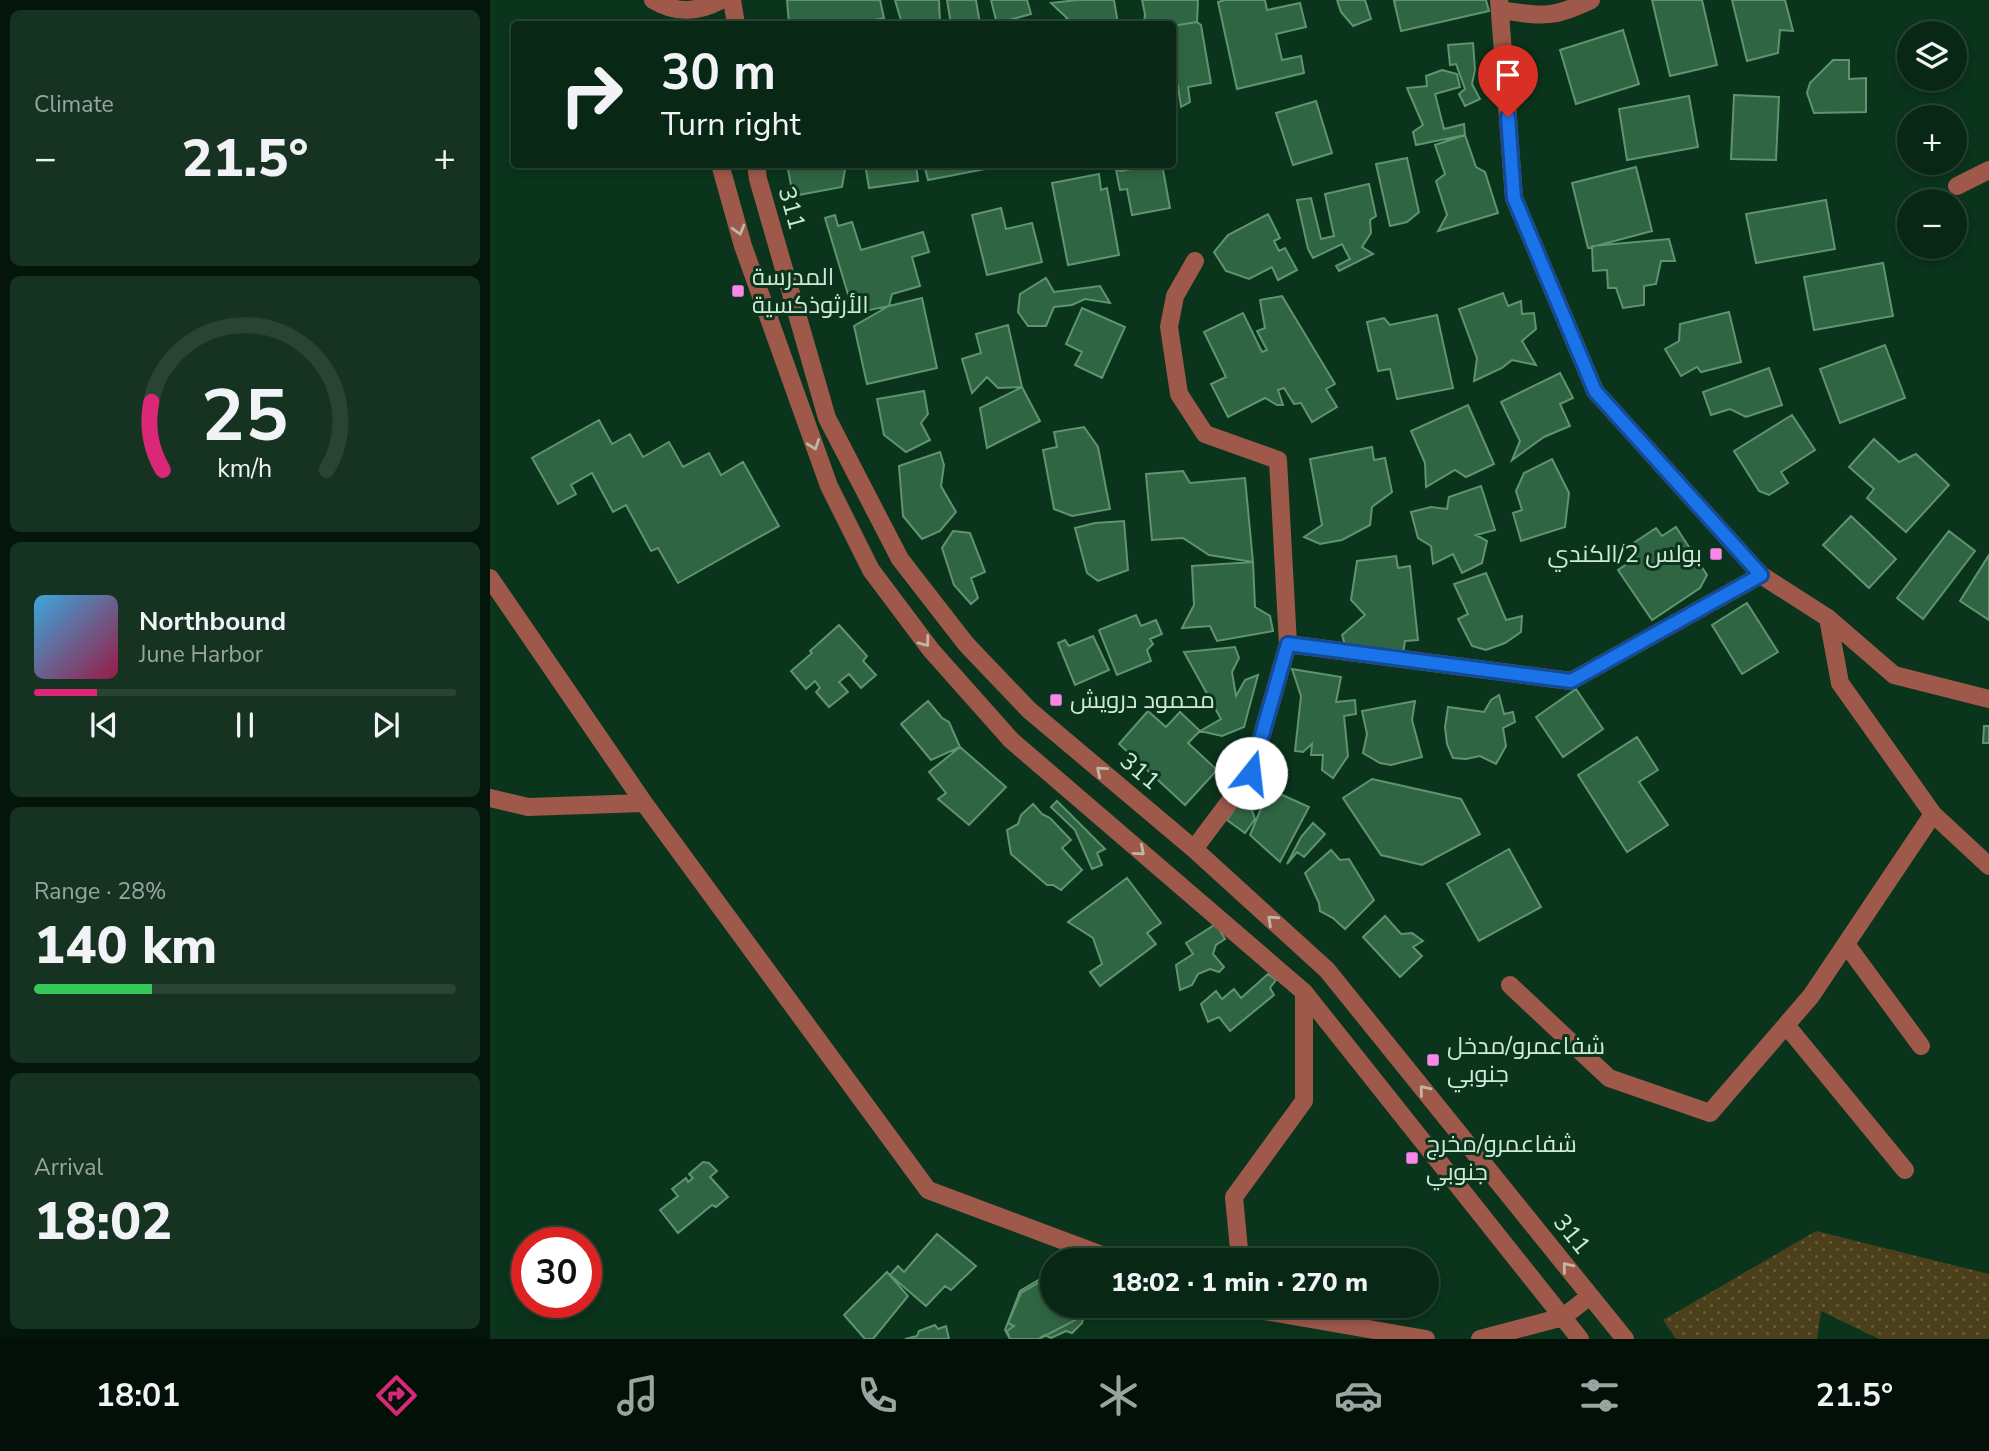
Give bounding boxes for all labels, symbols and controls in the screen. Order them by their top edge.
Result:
map controls [1897,21,1967,259]
button: layers [1897,21,1967,91]
text: 30 m [661,39,776,106]
pin [1478,45,1538,117]
icon: right [546,49,637,140]
icon: arrive [1489,56,1527,94]
text: Climate [34,89,114,120]
text: Turn right [661,103,801,146]
button: + [1897,105,1967,175]
text: 21.5° [181,123,309,194]
text: − [34,133,57,184]
text: + [433,133,456,184]
street label: 311 [771,183,813,233]
button: − [1897,189,1967,259]
one-way arrow [730,224,745,236]
place label: المدرسة الأرثوذكسية [752,261,869,321]
marker: المدرسة الأرثوذكسية [730,283,746,299]
text: 25 [201,366,289,466]
one-way arrow [806,438,820,450]
text: km/h [217,451,273,485]
place label: بولس 2/الكندي [1548,538,1702,572]
marker: بولس 2/الكندي [1708,546,1724,562]
text: Northbound [139,604,286,639]
one-way arrow [916,634,929,646]
text: June Harbor [139,639,263,670]
place label: محمود درويش [1070,684,1215,716]
marker: محمود درويش [1048,692,1064,708]
icon: previous [85,706,123,744]
icon: pause [226,706,264,744]
icon: next [367,706,405,744]
position arrow [1214,736,1288,810]
street label: 311 [1113,745,1167,797]
one-way arrow [1096,767,1109,779]
one-way arrow [1132,843,1145,855]
text: Range · 28% [34,876,166,907]
text: 140 km [34,910,217,981]
one-way arrow [1268,916,1281,929]
place label: شفاعمرو/مدخل جنوبي [1447,1030,1605,1093]
marker: شفاعمرو/مدخل جنوبي [1425,1052,1441,1068]
one-way arrow [1419,1085,1432,1097]
place label: شفاعمرو/مخرج جنوبي [1426,1128,1577,1191]
marker: شفاعمرو/مخرج جنوبي [1404,1150,1420,1166]
text: Arrival [34,1152,103,1183]
text: 18:02 [34,1186,172,1257]
street label: 311 [1546,1207,1598,1261]
speed limit sign: 30 [511,1227,602,1318]
one-way arrow [1562,1262,1575,1274]
text: 18:02 · 1 min · 270 m [1111,1265,1368,1300]
icon: directions [372,1371,421,1420]
icon: music [613,1371,662,1420]
icon: phone [853,1371,902,1420]
icon: climate [1094,1371,1143,1420]
icon: car [1334,1371,1383,1420]
icon: filters [1575,1371,1624,1420]
text: 18:01 [96,1374,181,1417]
text: 21.5° [1815,1374,1893,1417]

